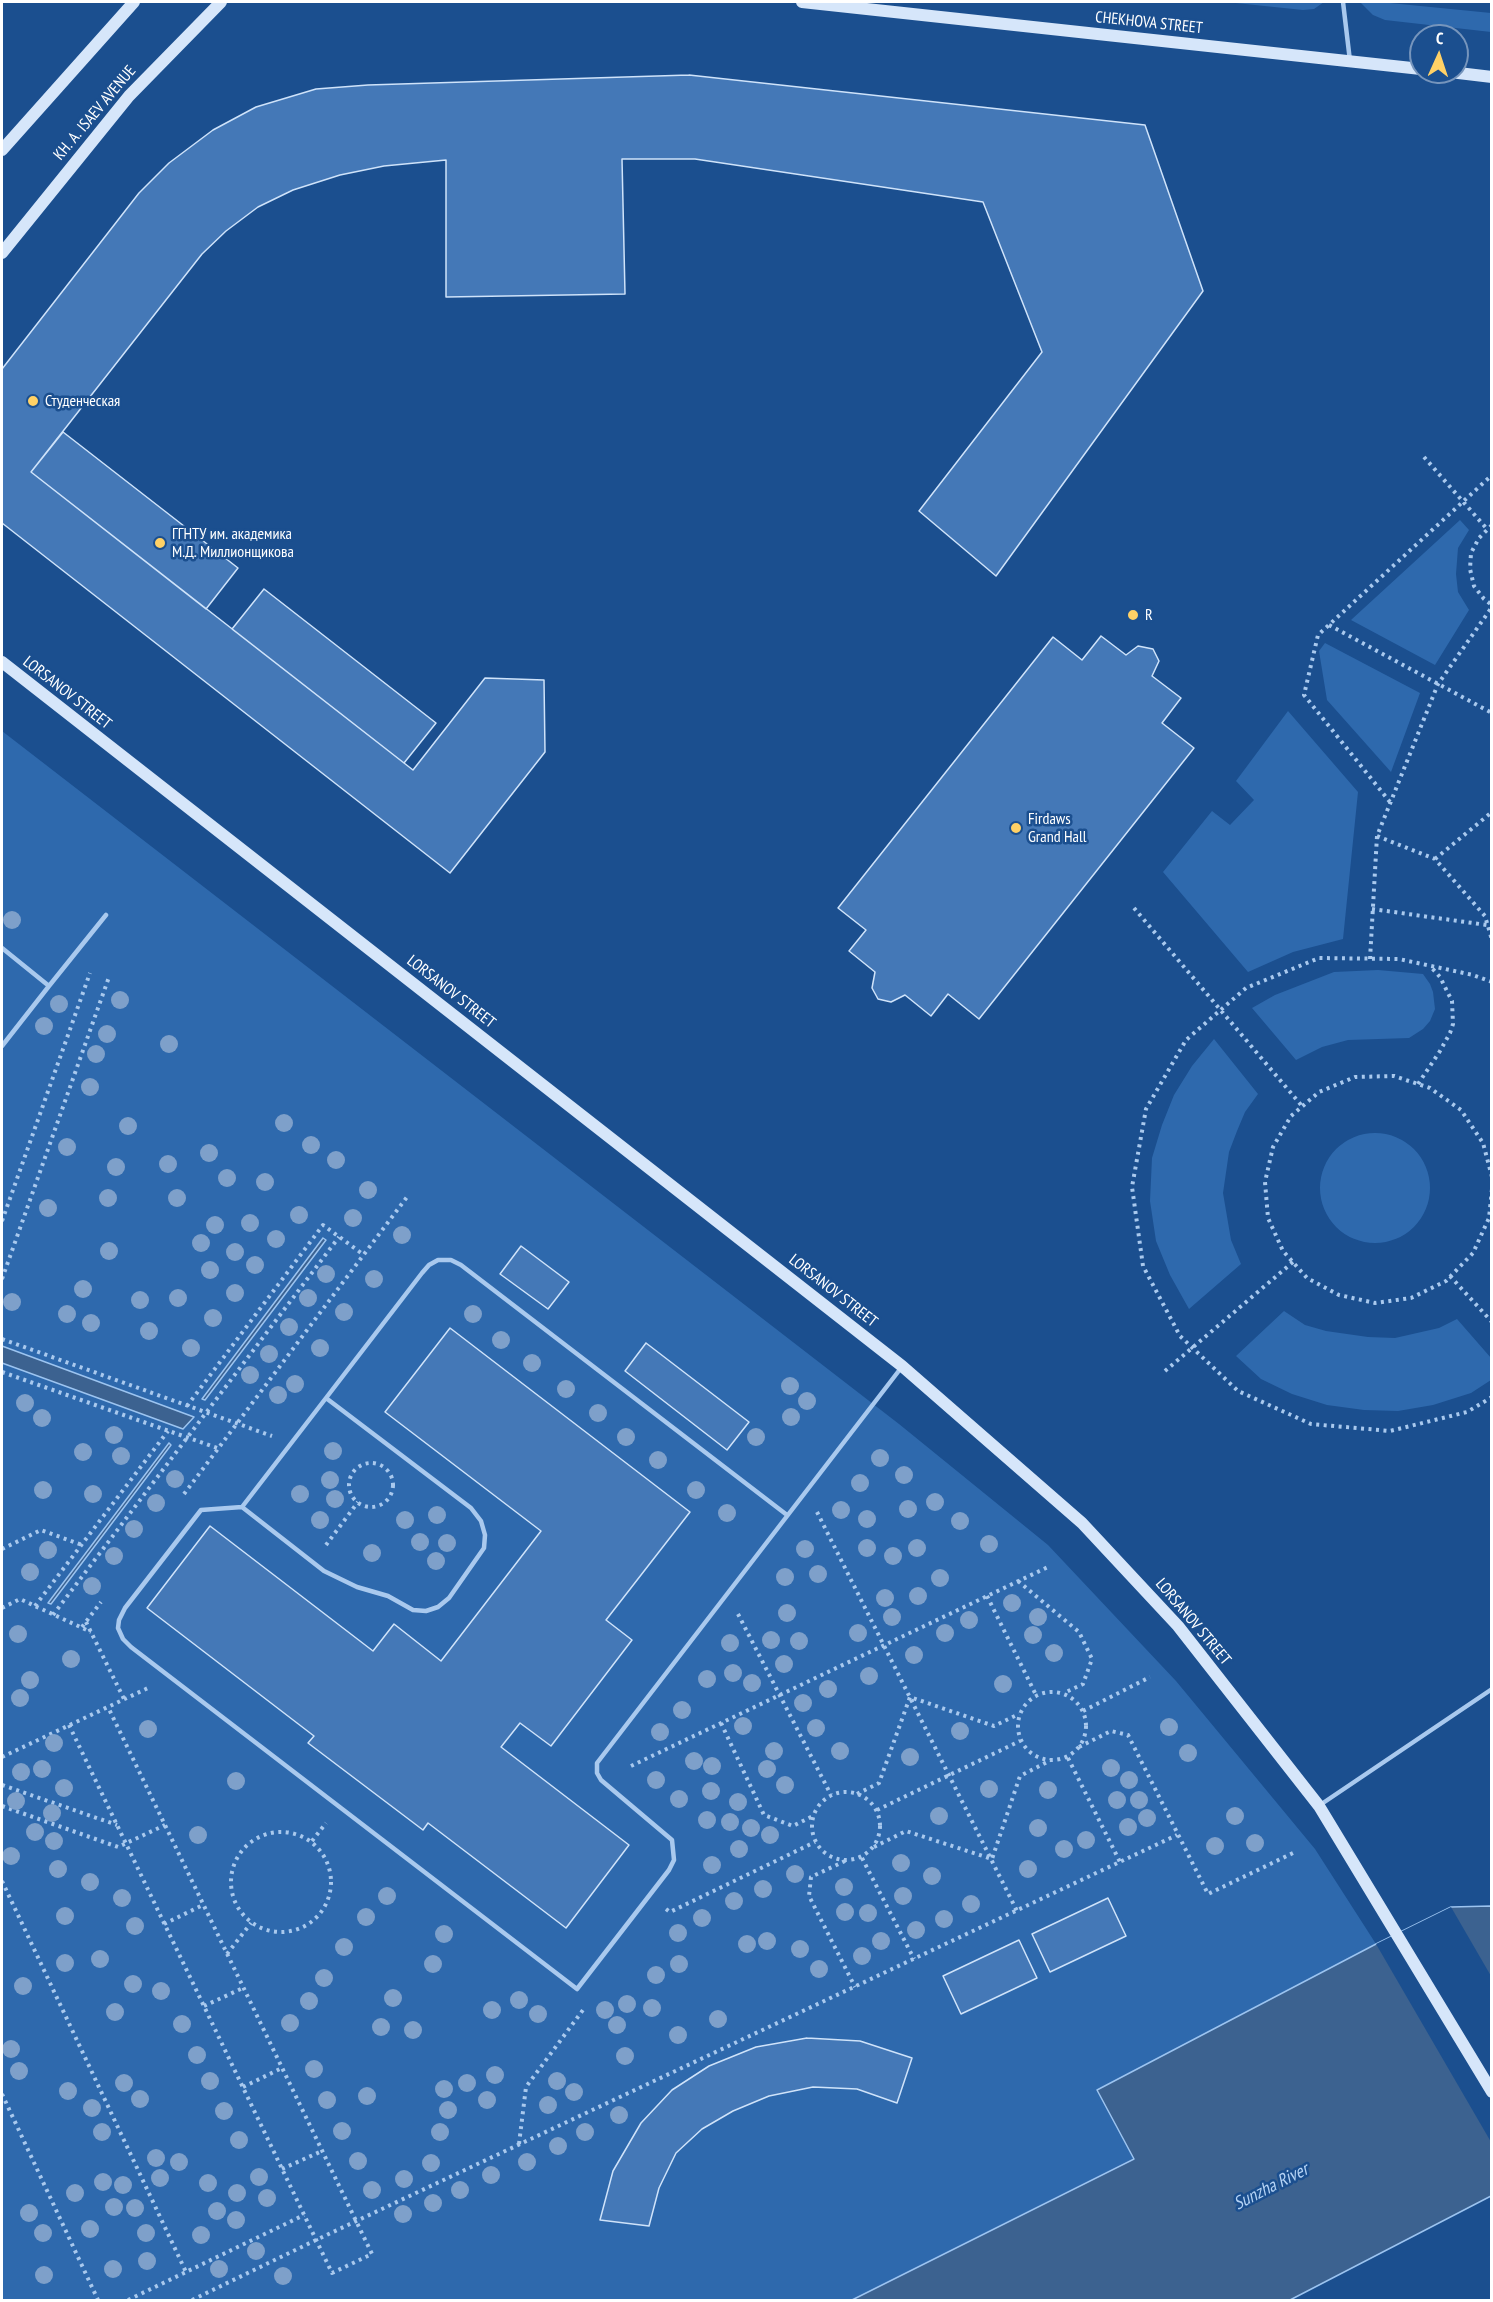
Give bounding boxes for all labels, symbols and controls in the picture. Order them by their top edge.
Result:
street label: CHEKHOVA STREET [1094,8,1204,38]
north arrow [1409,24,1469,84]
text: С [1436,28,1444,48]
street label: KH. A. ISAEV AVENUE [50,62,140,164]
place label: Студенческая [45,391,120,411]
marker: Студенческая [26,394,40,408]
place label: ГГНТУ им. академика М.Д. Миллионщикова [172,524,294,562]
marker: ГГНТУ им. академика М.Д. Миллионщикова [153,536,167,550]
place label: R [1145,605,1153,625]
marker: R [1126,608,1140,622]
street label: LORSANOV STREET [19,652,115,734]
place label: Firdaws Grand Hall [1028,809,1086,847]
marker: Firdaws Grand Hall [1009,821,1023,835]
street label: LORSANOV STREET [403,951,499,1033]
street label: LORSANOV STREET [785,1250,881,1332]
street label: LORSANOV STREET [1151,1575,1235,1669]
water label: Sunzha River [1230,2159,1312,2215]

